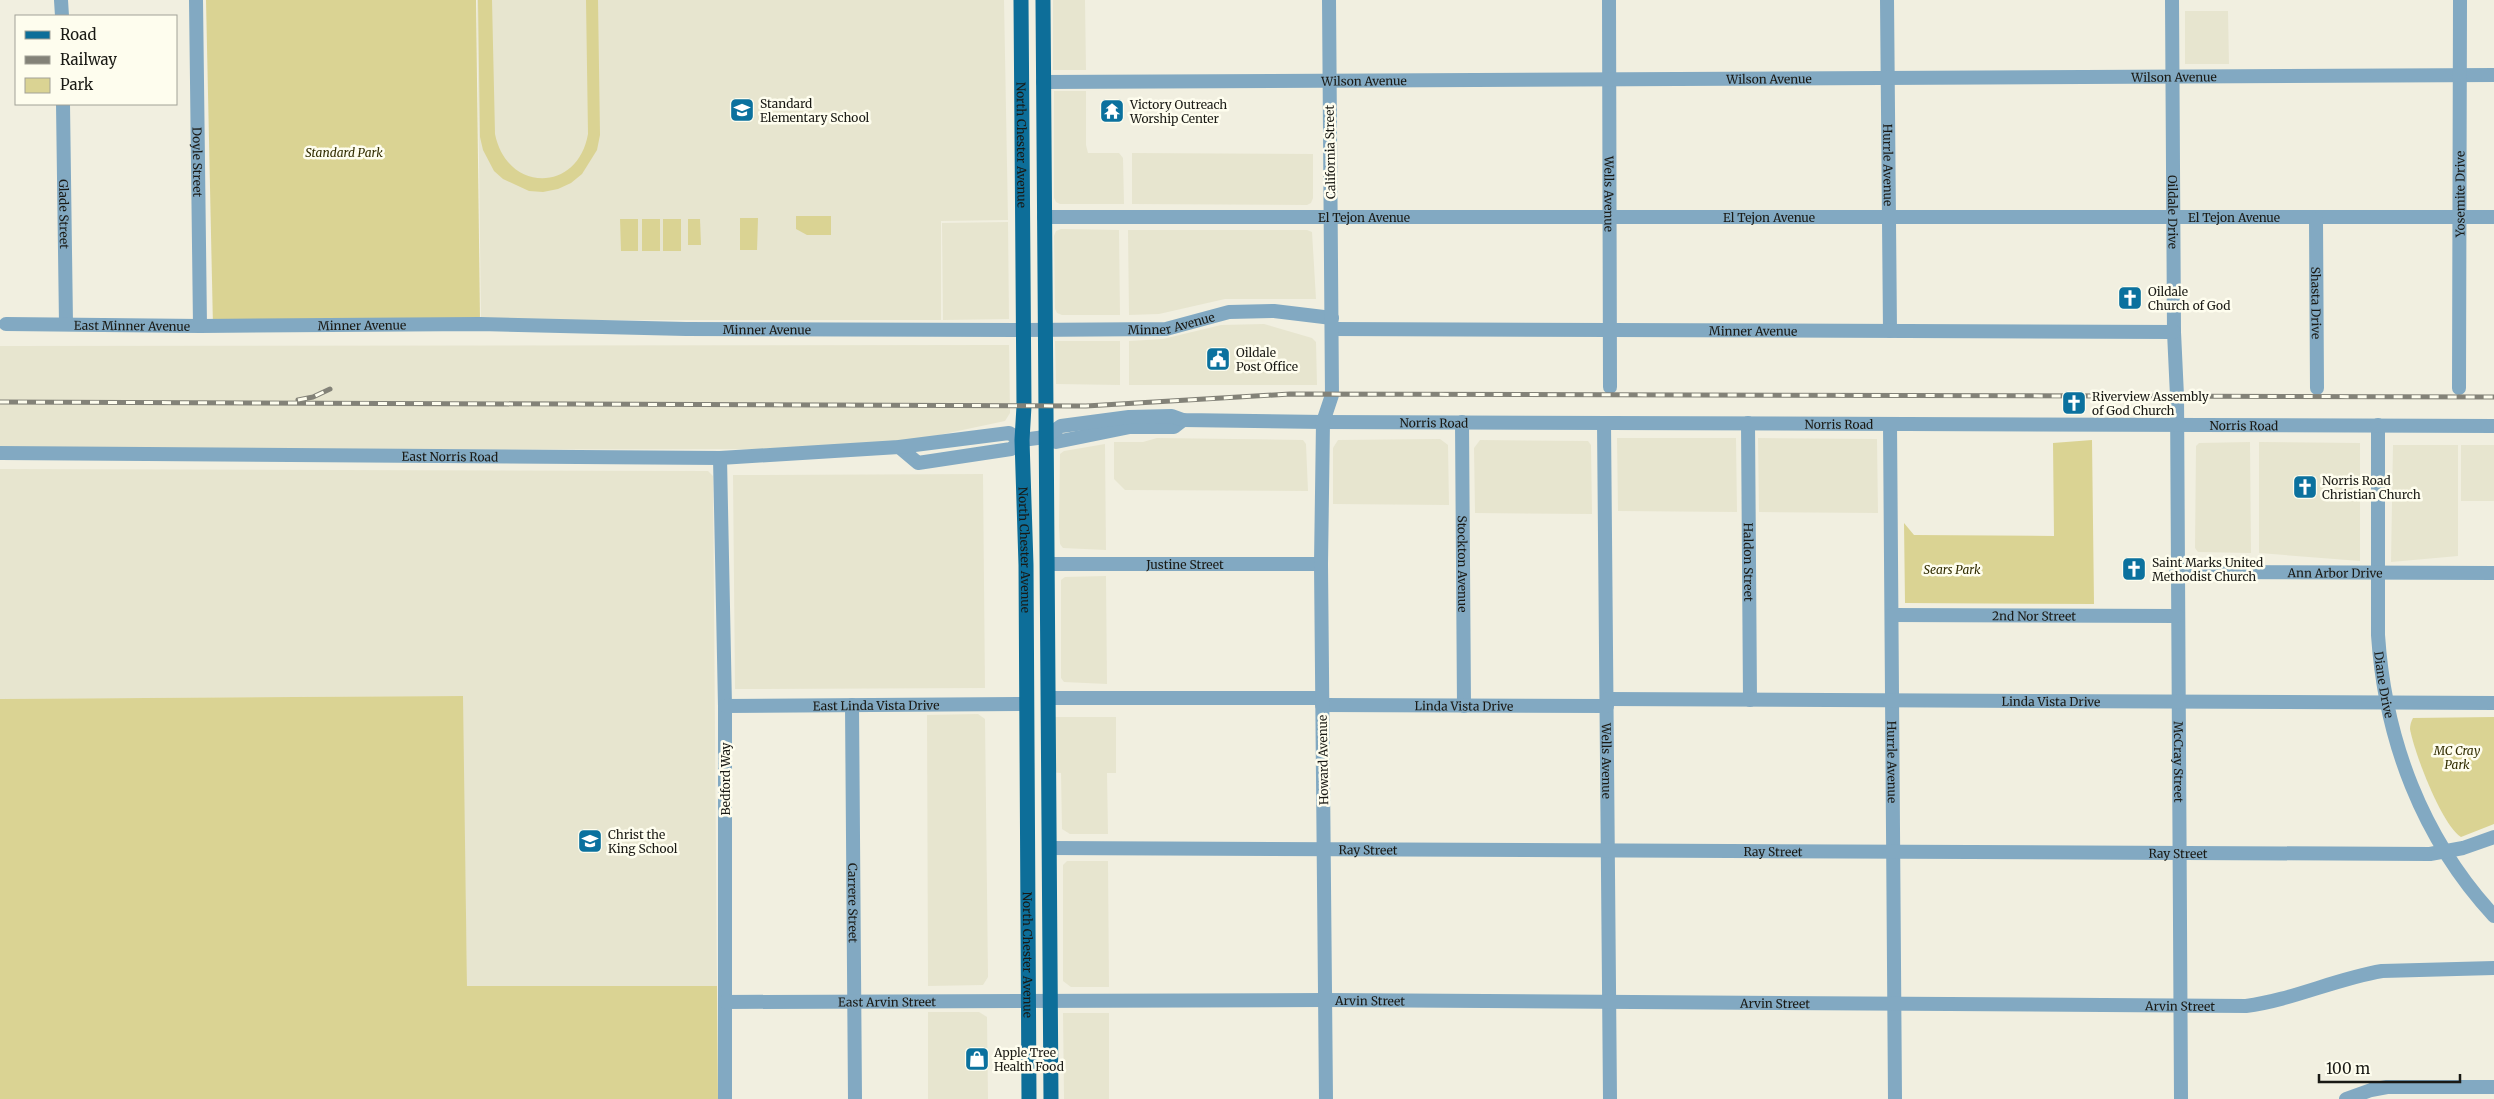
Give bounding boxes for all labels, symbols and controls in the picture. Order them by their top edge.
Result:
legend [15,15,178,105]
text: Road [60,25,96,44]
text: Railway [60,50,117,69]
street label: Wilson Avenue [2130,69,2217,84]
street label: Wilson Avenue [1725,71,1812,86]
street label: Wilson Avenue [1320,73,1407,88]
text: Park [60,75,94,94]
street label: North Chester Avenue [1014,82,1030,208]
place label: Standard Elementary School [760,96,870,125]
school or university icon: Standard Elementary School [729,97,755,123]
place label: Victory Outreach Worship Center [1129,97,1227,126]
temple icon: Victory Outreach Worship Center [1099,98,1125,124]
street label: California Street [1322,104,1338,199]
street label: Hurrle Avenue [1881,124,1896,206]
street label: Doyle Street [190,127,206,197]
park label: Standard Park [305,145,383,160]
street label: Yosemite Drive [2452,151,2467,238]
street label: Wells Avenue [1602,155,1617,232]
street label: Oildale Drive [2166,175,2181,249]
street label: Glade Street [57,179,72,249]
street label: El Tejon Avenue [1318,210,1410,225]
street label: El Tejon Avenue [1723,210,1815,225]
street label: El Tejon Avenue [2188,210,2280,225]
street label: Shasta Drive [2309,267,2324,339]
place label: Oildale Church of God [2148,284,2230,313]
church icon: Oildale Church of God [2117,285,2143,311]
street label: Minner Avenue [1128,309,1216,337]
street label: East Minner Avenue [74,317,190,333]
street label: Minner Avenue [318,317,406,333]
street label: Minner Avenue [723,322,811,337]
street label: Minner Avenue [1709,323,1797,338]
place label: Oildale Post Office [1236,345,1298,374]
public building icon: Oildale Post Office [1205,346,1231,372]
place label: Riverview Assembly of God Church [2092,389,2209,418]
church icon: Riverview Assembly of God Church [2061,390,2087,416]
street label: Norris Road [1400,415,1468,430]
street label: Norris Road [1805,416,1873,431]
street label: Norris Road [2210,418,2278,433]
street label: East Norris Road [402,448,498,464]
place label: Norris Road Christian Church [2322,473,2421,502]
church icon: Norris Road Christian Church [2292,474,2318,500]
street label: North Chester Avenue [1016,487,1034,613]
street label: Stockton Avenue [1455,516,1471,612]
street label: Haldon Street [1741,522,1757,602]
place label: Saint Marks United Methodist Church [2152,555,2263,584]
church icon: Saint Marks United Methodist Church [2121,556,2147,582]
street label: Justine Street [1145,557,1224,572]
park label: Sears Park [1924,562,1981,577]
street label: Ann Arbor Drive [2287,565,2382,580]
street label: 2nd Nor Street [1992,608,2076,623]
street label: Diane Drive [2372,650,2398,720]
street label: Linda Vista Drive [2002,693,2100,709]
street label: East Linda Vista Drive [813,697,939,713]
street label: Linda Vista Drive [1415,698,1513,713]
street label: Howard Avenue [1315,715,1331,805]
street label: Hurrle Avenue [1885,721,1900,803]
street label: McCray Street [2171,721,2187,803]
street label: Wells Avenue [1599,722,1615,799]
street label: Bedford Way [718,742,733,816]
park label: MC Cray Park [2433,743,2481,772]
place label: Christ the King School [608,827,678,856]
school or university icon: Christ the King School [577,828,603,854]
street label: Ray Street [1339,842,1398,857]
street label: Ray Street [1744,844,1803,859]
street label: Ray Street [2149,845,2208,861]
street label: Carrere Street [846,863,861,943]
street label: North Chester Avenue [1020,892,1036,1018]
street label: Arvin Street [1334,993,1405,1008]
street label: East Arvin Street [838,994,936,1009]
street label: Arvin Street [1739,995,1810,1011]
street label: Arvin Street [2144,998,2215,1013]
place label: Apple Tree Health Food [993,1045,1064,1074]
shop icon: Apple Tree Health Food [964,1046,990,1072]
scale bar [2319,1052,2460,1084]
text: 100 m [2326,1059,2370,1078]

